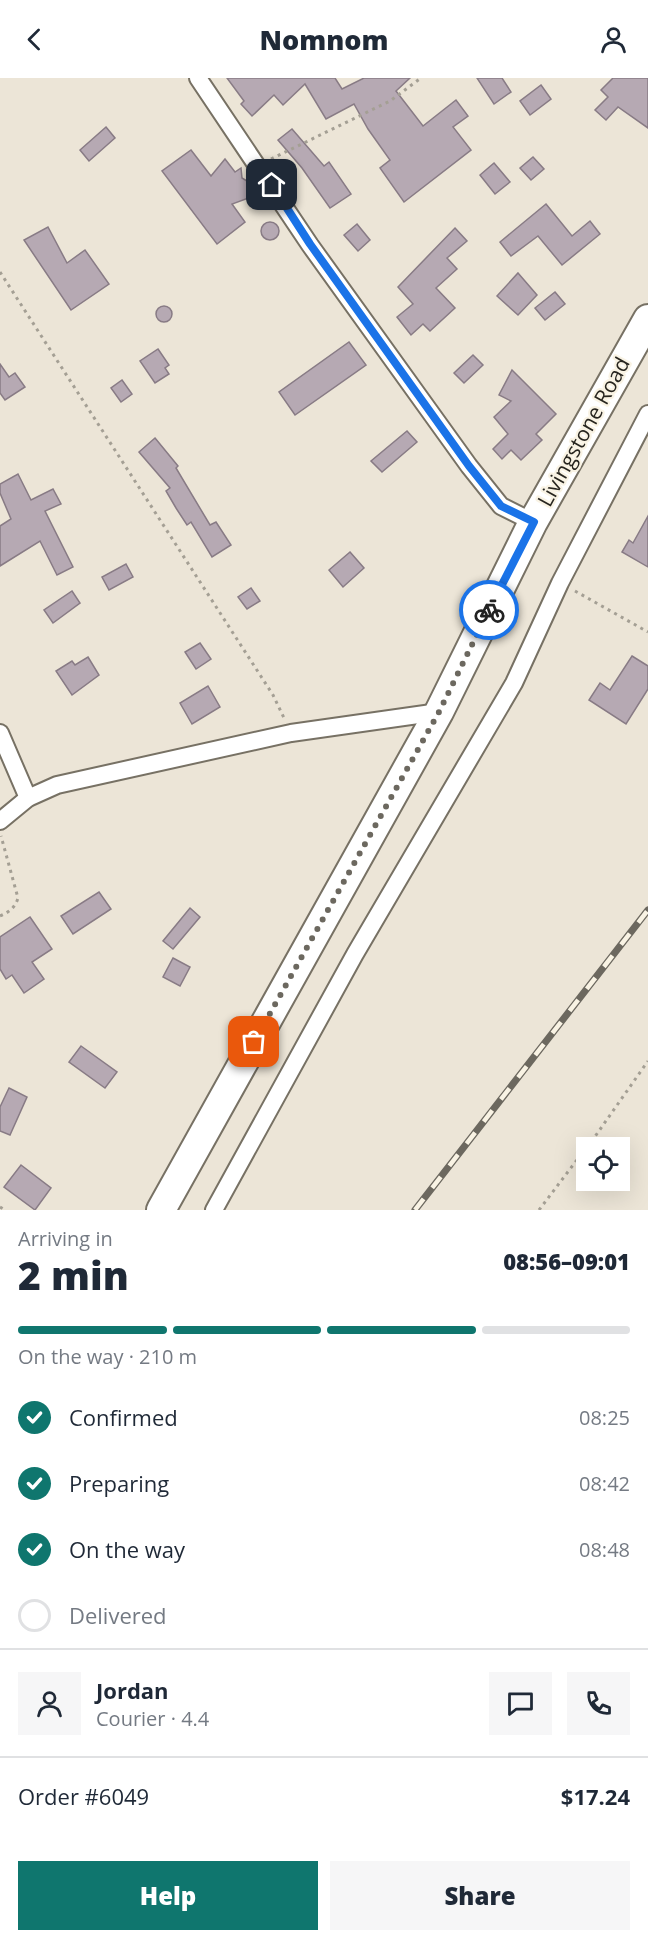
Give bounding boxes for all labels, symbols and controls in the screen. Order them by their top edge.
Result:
text: Nomnom [259,21,389,58]
icon: back [18,23,51,56]
icon: person [597,23,630,56]
pin [246,159,297,210]
icon: home [255,168,288,201]
street label: Livingstone Road [530,352,636,511]
courier [459,580,519,640]
icon: bike [473,594,506,627]
pin [228,1016,279,1067]
icon: bag [237,1025,270,1058]
map controls [576,1137,630,1191]
button: locate [576,1137,630,1191]
text: Arriving in [18,1225,113,1252]
text: 08:56–09:01 [503,1246,630,1276]
text: 2 min [18,1248,129,1301]
text: On the way · 210 m [18,1343,197,1370]
icon: check [18,1401,51,1434]
text: Confirmed [69,1402,178,1432]
text: 08:25 [579,1404,630,1431]
icon: check [18,1467,51,1500]
text: Preparing [69,1468,169,1498]
text: 08:42 [579,1470,630,1497]
icon: check [18,1533,51,1566]
text: On the way [69,1534,185,1564]
text: 08:48 [579,1536,630,1563]
text: Delivered [69,1600,167,1630]
button: person [18,1672,81,1735]
button: chat [489,1672,552,1735]
button: phone [567,1672,630,1735]
text: Jordan [96,1675,169,1705]
text: Courier · 4.4 [96,1705,209,1732]
text: Order #6049 [18,1781,149,1811]
text: $17.24 [561,1781,630,1811]
button: Help [18,1861,318,1930]
button: Share [330,1861,630,1930]

